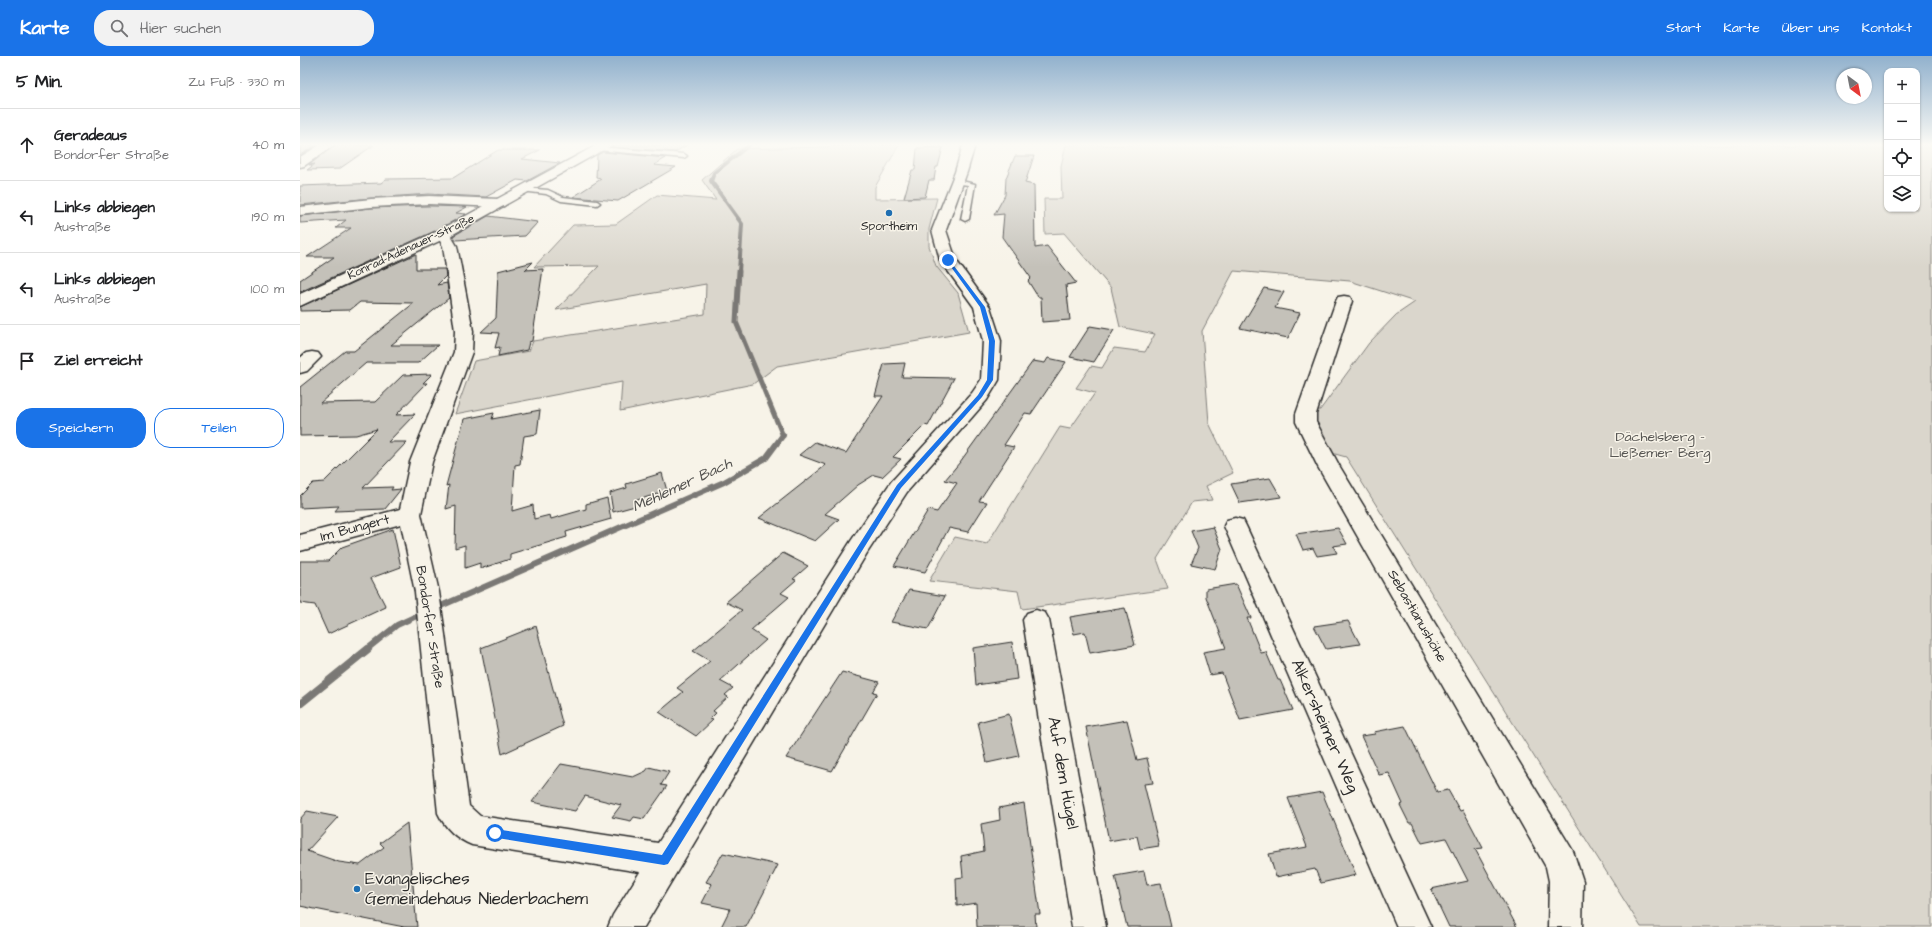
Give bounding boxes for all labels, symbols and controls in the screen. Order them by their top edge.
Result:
search box [94,10,374,46]
text: Karte [20,15,70,42]
icon: search [108,17,130,39]
text: Hier suchen [140,18,221,39]
text: Start [1666,18,1701,38]
text: Karte [1723,18,1760,38]
text: Über uns [1782,18,1840,38]
text: Kontakt [1862,18,1912,38]
north arrow [1836,68,1872,104]
map controls [1884,68,1920,212]
button: + [1884,68,1920,104]
text: 5 Min. [16,70,62,94]
text: Zu Fuß · 330 m [188,73,284,91]
button: − [1884,104,1920,140]
text: Geradeaus [54,125,127,146]
icon: ahead [16,134,38,156]
text: 40 m [252,136,284,154]
button: locate [1884,140,1920,176]
text: Bondorfer Straße [54,146,169,164]
button: layers [1884,176,1920,212]
text: Links abbiegen [54,197,155,218]
icon: left [16,206,38,228]
text: 190 m [251,208,284,226]
marker: Sportheim [884,208,894,218]
street label: Konrad-Adenauer-Straße [345,210,478,284]
text: Austraße [54,218,111,236]
place label: Sportheim [861,218,918,235]
route end [939,251,957,269]
text: Links abbiegen [54,269,155,290]
icon: left [16,278,38,300]
text: 100 m [251,280,284,298]
text: Austraße [54,290,111,308]
icon: arrive [16,350,38,372]
text: Ziel erreicht [54,350,143,371]
button: Speichern [16,408,146,448]
button: Teilen [154,408,284,448]
park label: Dächelsberg - Ließemer Berg [1609,427,1711,463]
water label: Mehlemer Bach [629,452,736,517]
street label: Im Bungert [318,509,392,547]
street label: Bondorfer Straße [410,564,450,690]
street label: Sebastianushöhe [1382,566,1452,666]
street label: Alkersheimer Weg [1284,655,1365,797]
street label: Auf dem Hügel [1040,715,1085,832]
route start [486,824,504,842]
place label: Evangelisches Gemeindehaus Niederbachem [365,867,589,911]
marker: Evangelisches Gemeindehaus Niederbachem [352,884,362,894]

